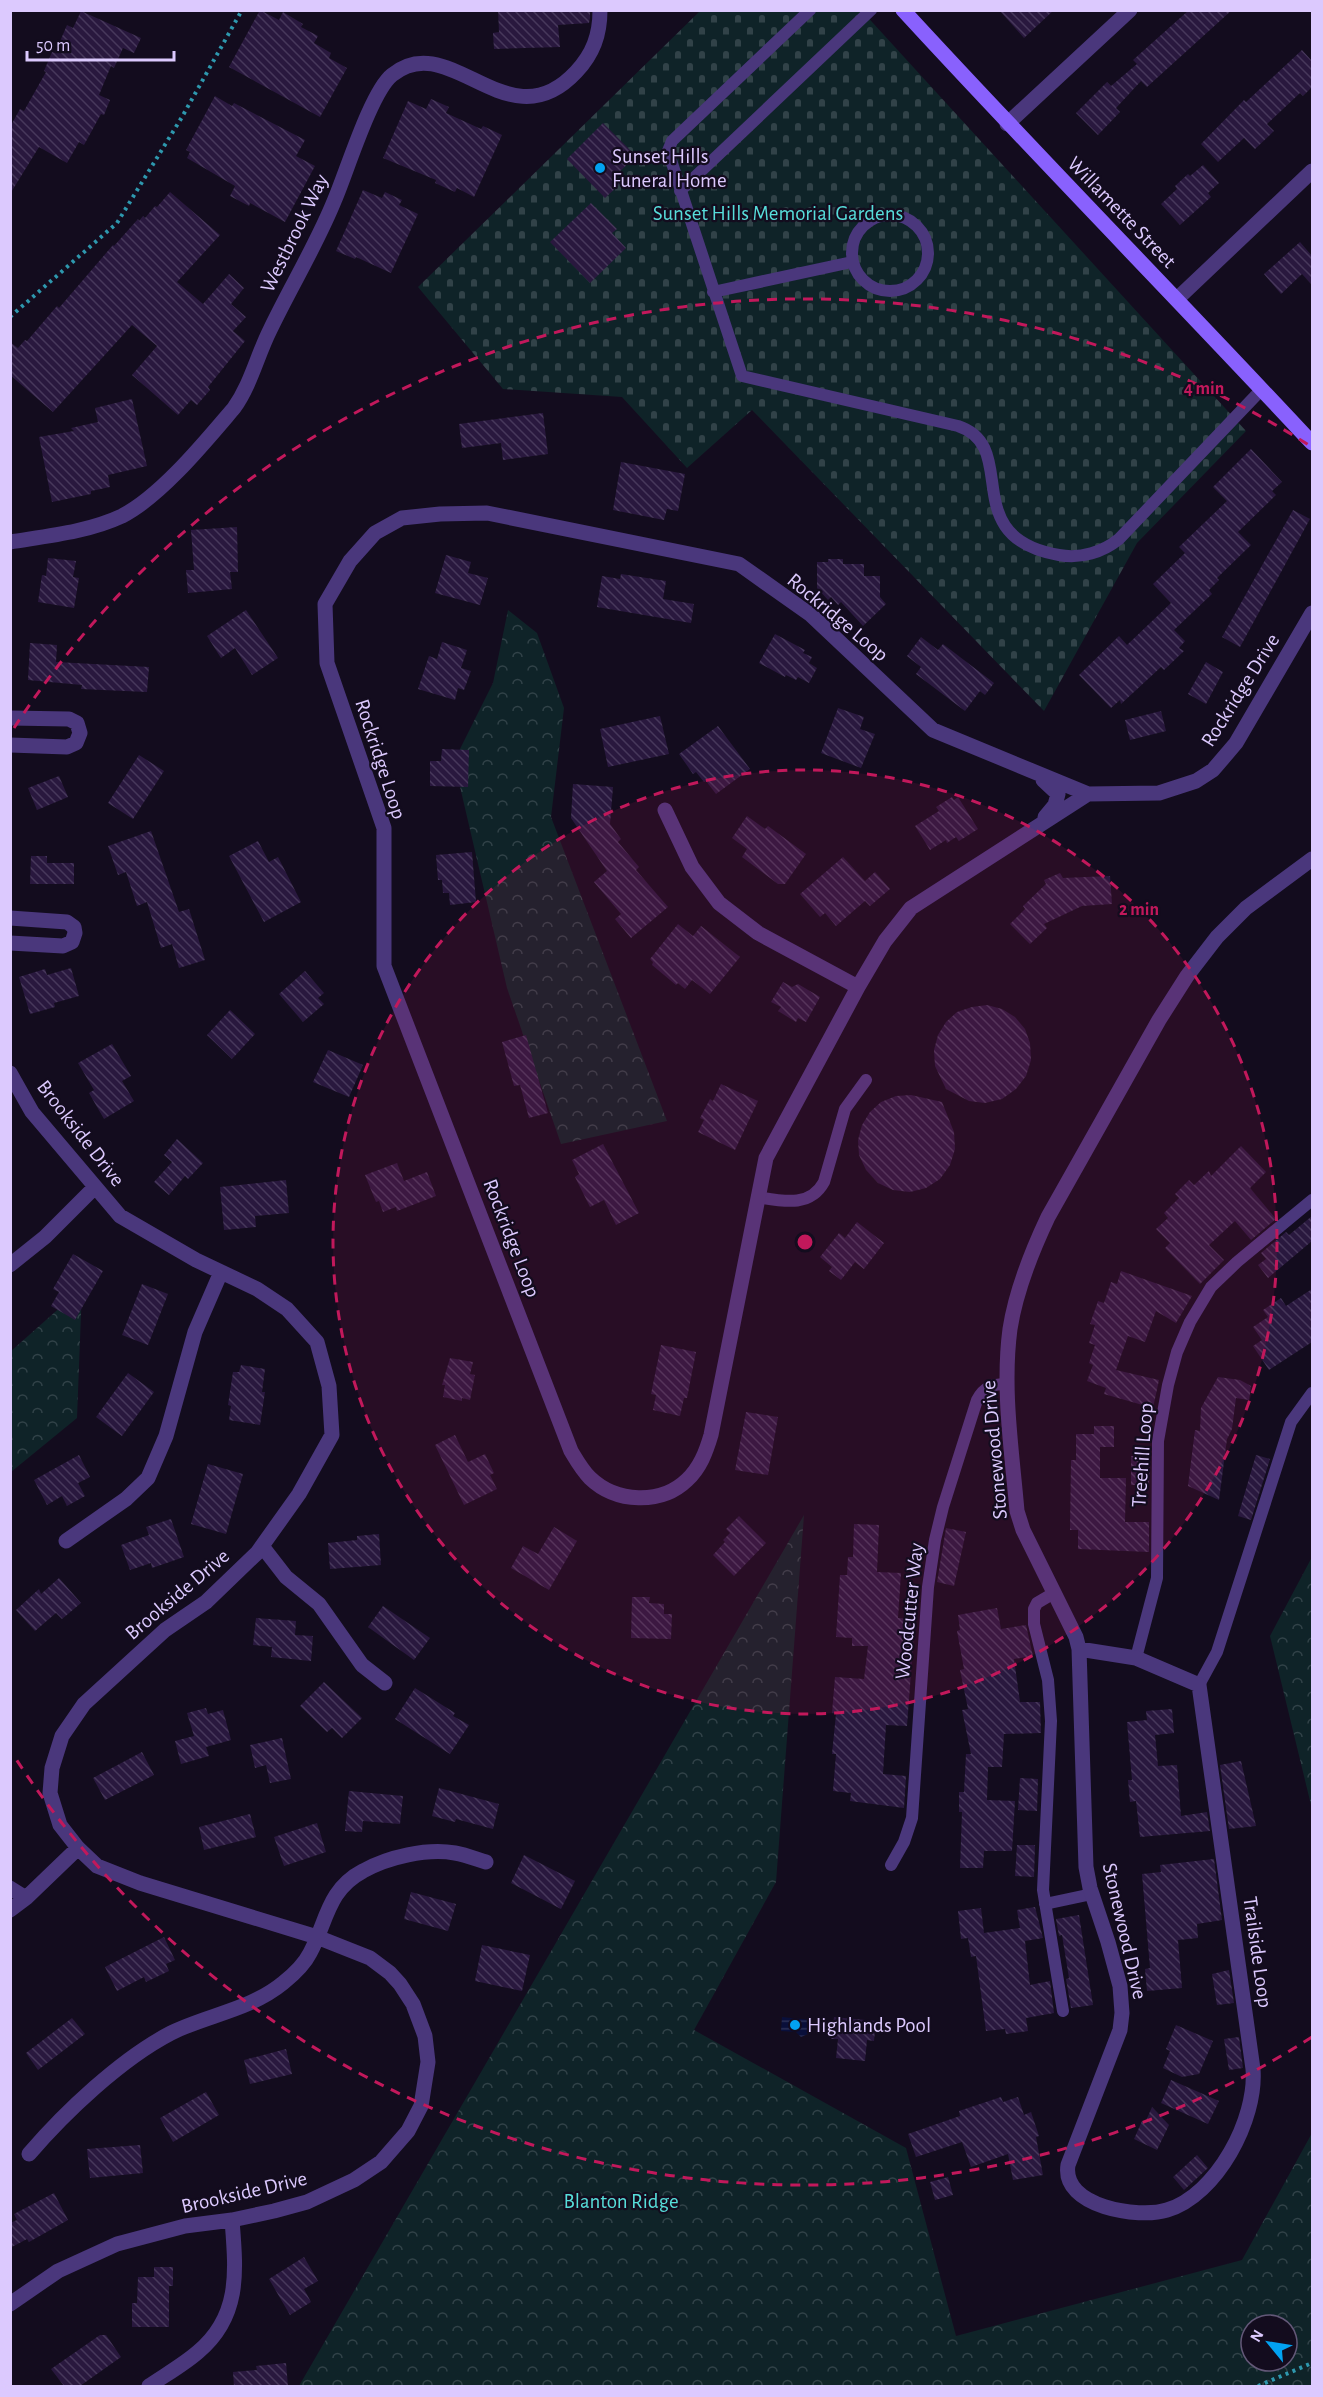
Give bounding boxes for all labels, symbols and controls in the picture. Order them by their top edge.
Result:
scale bar [27,24,174,62]
text: 50 m [36,37,70,55]
place label: Sunset Hills Funeral Home [612,146,727,191]
street label: Willamette Street [1063,153,1180,272]
marker: Sunset Hills Funeral Home [593,161,607,175]
street label: Westbrook Way [257,171,332,296]
park label: Sunset Hills Memorial Gardens [653,203,903,224]
text: 4 min [1184,380,1224,398]
street label: Rockridge Loop [783,569,892,666]
street label: Rockridge Drive [1197,630,1283,750]
street label: Rockridge Loop [351,697,410,822]
text: 2 min [1119,901,1159,919]
street label: Brookside Drive [33,1076,128,1190]
street label: Rockridge Loop [479,1176,544,1300]
centre of rings [795,1232,815,1252]
street label: Stonewood Drive [978,1380,1011,1520]
street label: Treehill Loop [1128,1402,1157,1508]
street label: Woodcutter Way [892,1542,927,1680]
street label: Brookside Drive [121,1545,233,1644]
street label: Stonewood Drive [1099,1861,1150,2001]
street label: Trailside Loop [1239,1895,1276,2009]
place label: Highlands Pool [807,2015,931,2036]
marker: Highlands Pool [788,2018,802,2032]
street label: Brookside Drive [179,2168,309,2217]
park label: Blanton Ridge [563,2191,679,2212]
north arrow [1239,2313,1299,2373]
text: N [1247,2327,1267,2345]

